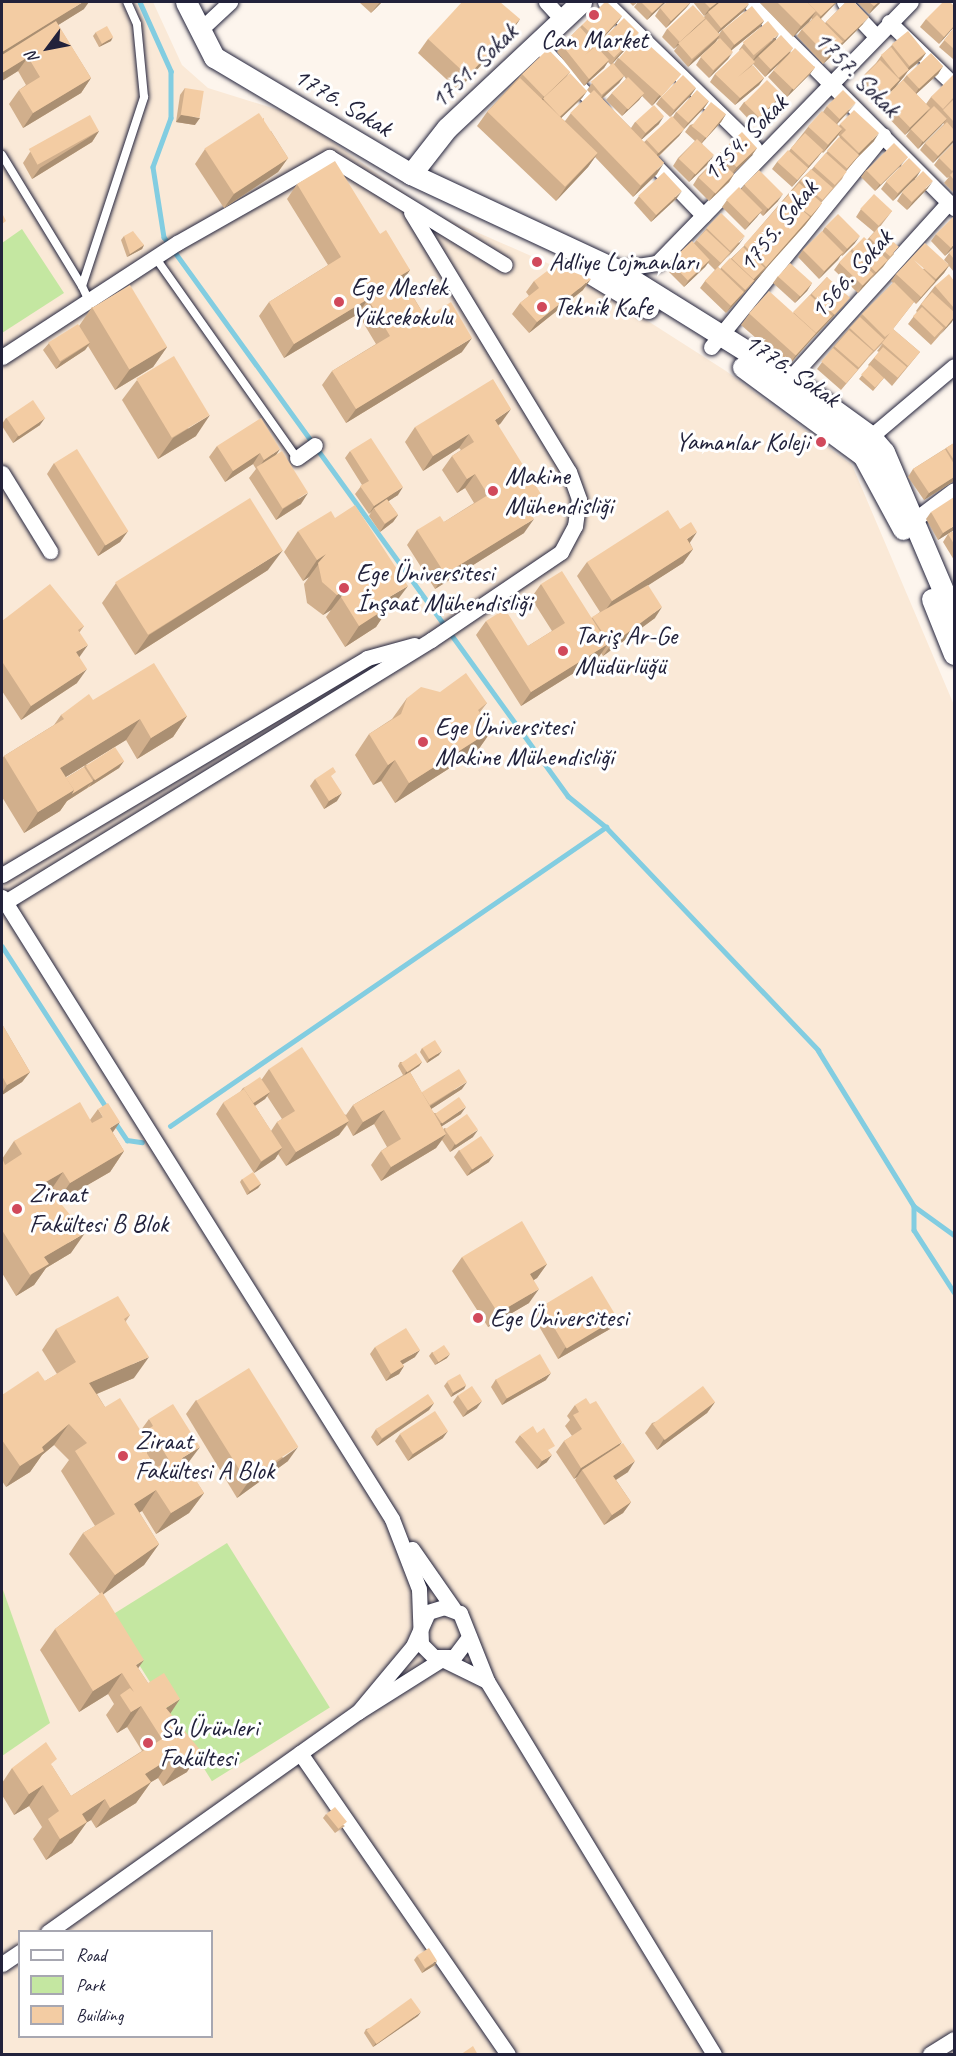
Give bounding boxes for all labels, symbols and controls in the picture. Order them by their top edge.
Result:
marker: Can Market [587,8,601,22]
street label: 1751. Sokak [424,17,524,115]
north arrow [18,18,78,78]
place label: Can Market [540,24,648,56]
street label: 1757. Sokak [807,24,907,124]
text: N [22,48,44,67]
street label: 1776. Sokak [288,61,398,143]
street label: 1754. Sokak [696,88,794,188]
street label: 1755. Sokak [732,174,824,278]
street label: 1566. Sokak [803,223,899,325]
place label: Adliye Lojmanları [549,246,698,278]
marker: Adliye Lojmanları [530,255,544,269]
place label: Ege Meslek Yüksekokulu [351,271,452,332]
place label: Teknik Kafe [554,291,653,323]
marker: Ege Meslek Yüksekokulu [332,295,346,309]
marker: Teknik Kafe [535,300,549,314]
street label: 1776. Sokak [738,326,846,414]
place label: Yamanlar Koleji [675,426,809,458]
marker: Yamanlar Koleji [814,435,828,449]
place label: Makine Mühendisliği [505,460,613,522]
marker: Makine Mühendisliği [486,484,500,498]
place label: Ege Üniversitesi İnşaat Mühendisliği [356,557,531,618]
marker: Ege Üniversitesi İnşaat Mühendisliği [337,581,351,595]
place label: Tariş Ar-Ge Müdürlüğü [575,620,677,682]
marker: Tariş Ar-Ge Müdürlüğü [556,644,570,658]
place label: Ege Üniversitesi Makine Mühendisliği [435,711,614,772]
marker: Ege Üniversitesi Makine Mühendisliği [416,735,430,749]
place label: Ziraat Fakültesi B Blok [29,1178,169,1240]
marker: Ziraat Fakültesi B Blok [10,1202,24,1216]
place label: Ege Üniversitesi [490,1302,628,1334]
marker: Ege Üniversitesi [471,1311,485,1325]
place label: Ziraat Fakültesi A Blok [135,1425,274,1486]
marker: Ziraat Fakültesi A Blok [116,1449,130,1463]
place label: Su Ürünleri Fakültesi [160,1712,258,1774]
marker: Su Ürünleri Fakültesi [141,1736,155,1750]
legend [18,1930,213,2038]
text: Road [76,1944,106,1966]
text: Park [76,1974,105,1996]
text: Building [76,2004,123,2026]

